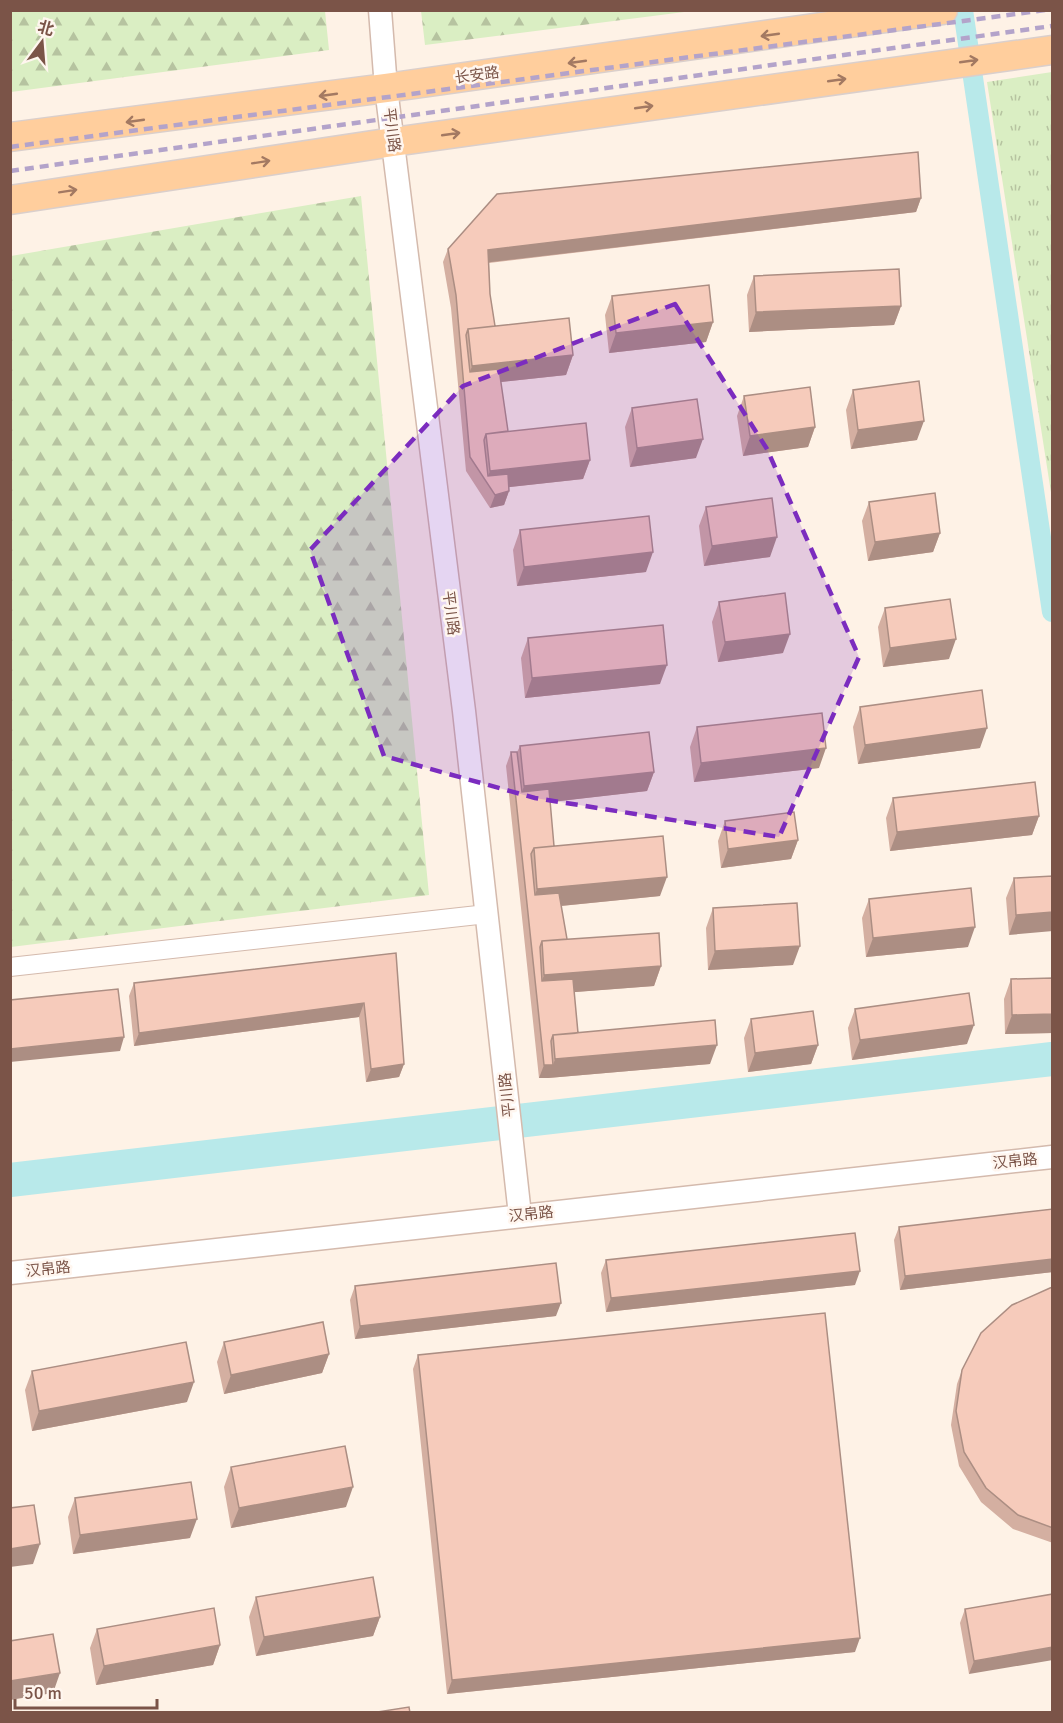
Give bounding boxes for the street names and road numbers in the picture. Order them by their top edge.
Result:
street label: 长安路 [453,63,501,87]
street label: 平川路 [380,107,404,153]
street label: 平川路 [439,590,463,636]
street label: 平川路 [496,1072,518,1118]
street label: 汉帛路 [992,1150,1038,1172]
street label: 汉帛路 [508,1203,554,1225]
street label: 汉帛路 [25,1258,71,1280]

